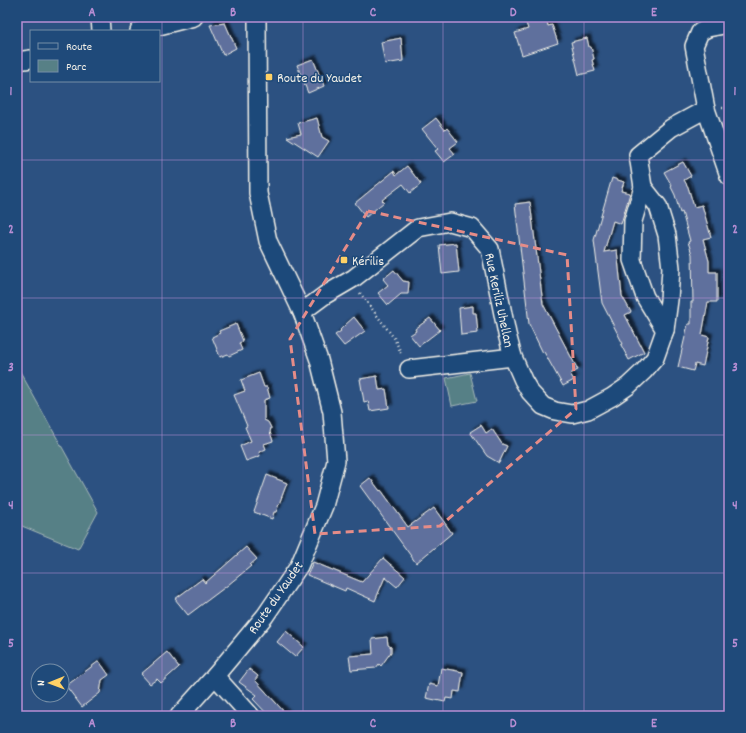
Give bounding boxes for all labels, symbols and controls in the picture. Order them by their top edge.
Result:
text: A [88,4,96,23]
text: B [230,4,236,23]
text: C [370,4,377,23]
text: D [510,4,517,23]
text: E [651,4,658,23]
legend [30,30,160,82]
text: Route [66,39,92,56]
text: Parc [66,59,87,76]
place label: Route du Yaudet [277,69,362,89]
marker: Route du Yaudet [264,72,274,82]
text: 1 [10,83,13,102]
text: 1 [734,83,737,102]
text: 2 [8,221,14,240]
text: 2 [732,221,738,240]
street label: Rue Keriliz Uhellan [478,251,518,349]
place label: Kérilis [352,252,384,272]
marker: Kérilis [339,255,349,265]
text: 3 [8,359,14,378]
text: 3 [732,359,738,378]
text: 4 [8,497,14,516]
text: 4 [732,497,738,516]
street label: Route du Yaudet [244,558,309,639]
text: 5 [8,635,14,654]
text: 5 [732,635,738,654]
north arrow [30,663,70,703]
text: N [34,680,50,686]
text: A [88,715,96,733]
text: B [230,715,236,733]
text: C [370,715,377,733]
text: D [510,715,517,733]
text: E [651,715,658,733]

